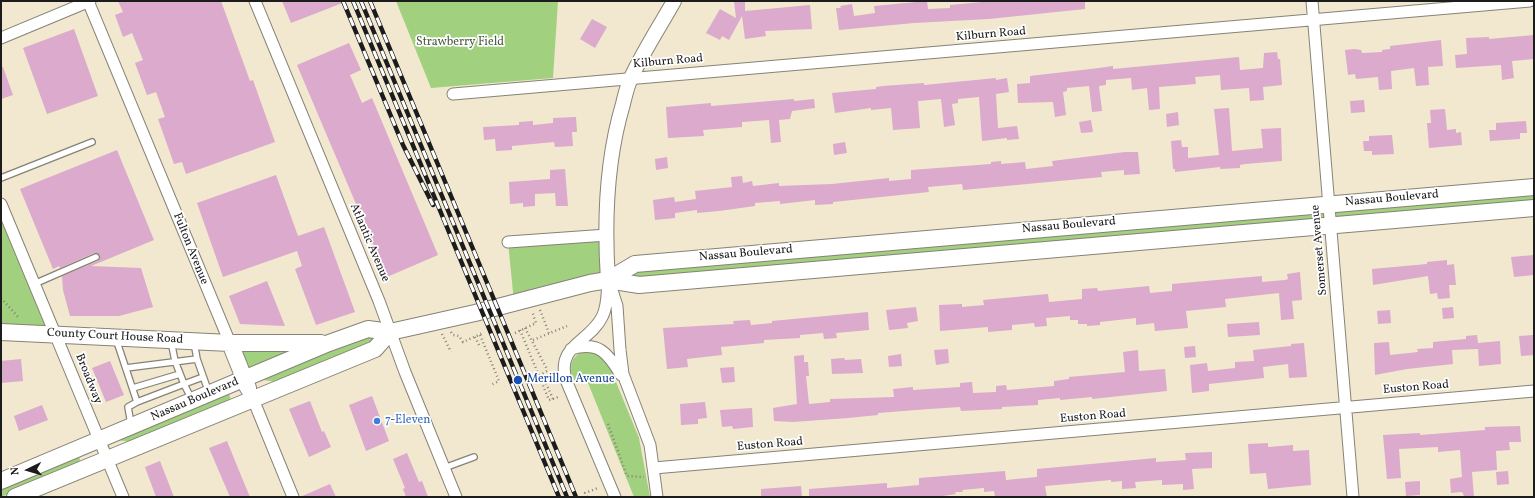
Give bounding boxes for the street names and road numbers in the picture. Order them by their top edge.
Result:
street label: Kilburn Road [955,25,1027,45]
street label: Kilburn Road [632,52,704,72]
street label: Nassau Boulevard [1344,188,1440,210]
street label: Atlantic Avenue [346,202,392,284]
street label: Somerset Avenue [1309,204,1331,296]
street label: Fulton Avenue [169,211,211,287]
street label: Nassau Boulevard [1021,215,1117,237]
street label: Nassau Boulevard [698,243,794,265]
street label: County Court House Road [47,326,183,348]
street label: Broadway [71,352,105,406]
street label: Nassau Boulevard [149,375,241,425]
street label: Euston Road [1382,378,1450,398]
street label: Euston Road [1059,407,1127,427]
street label: Euston Road [736,435,804,455]

